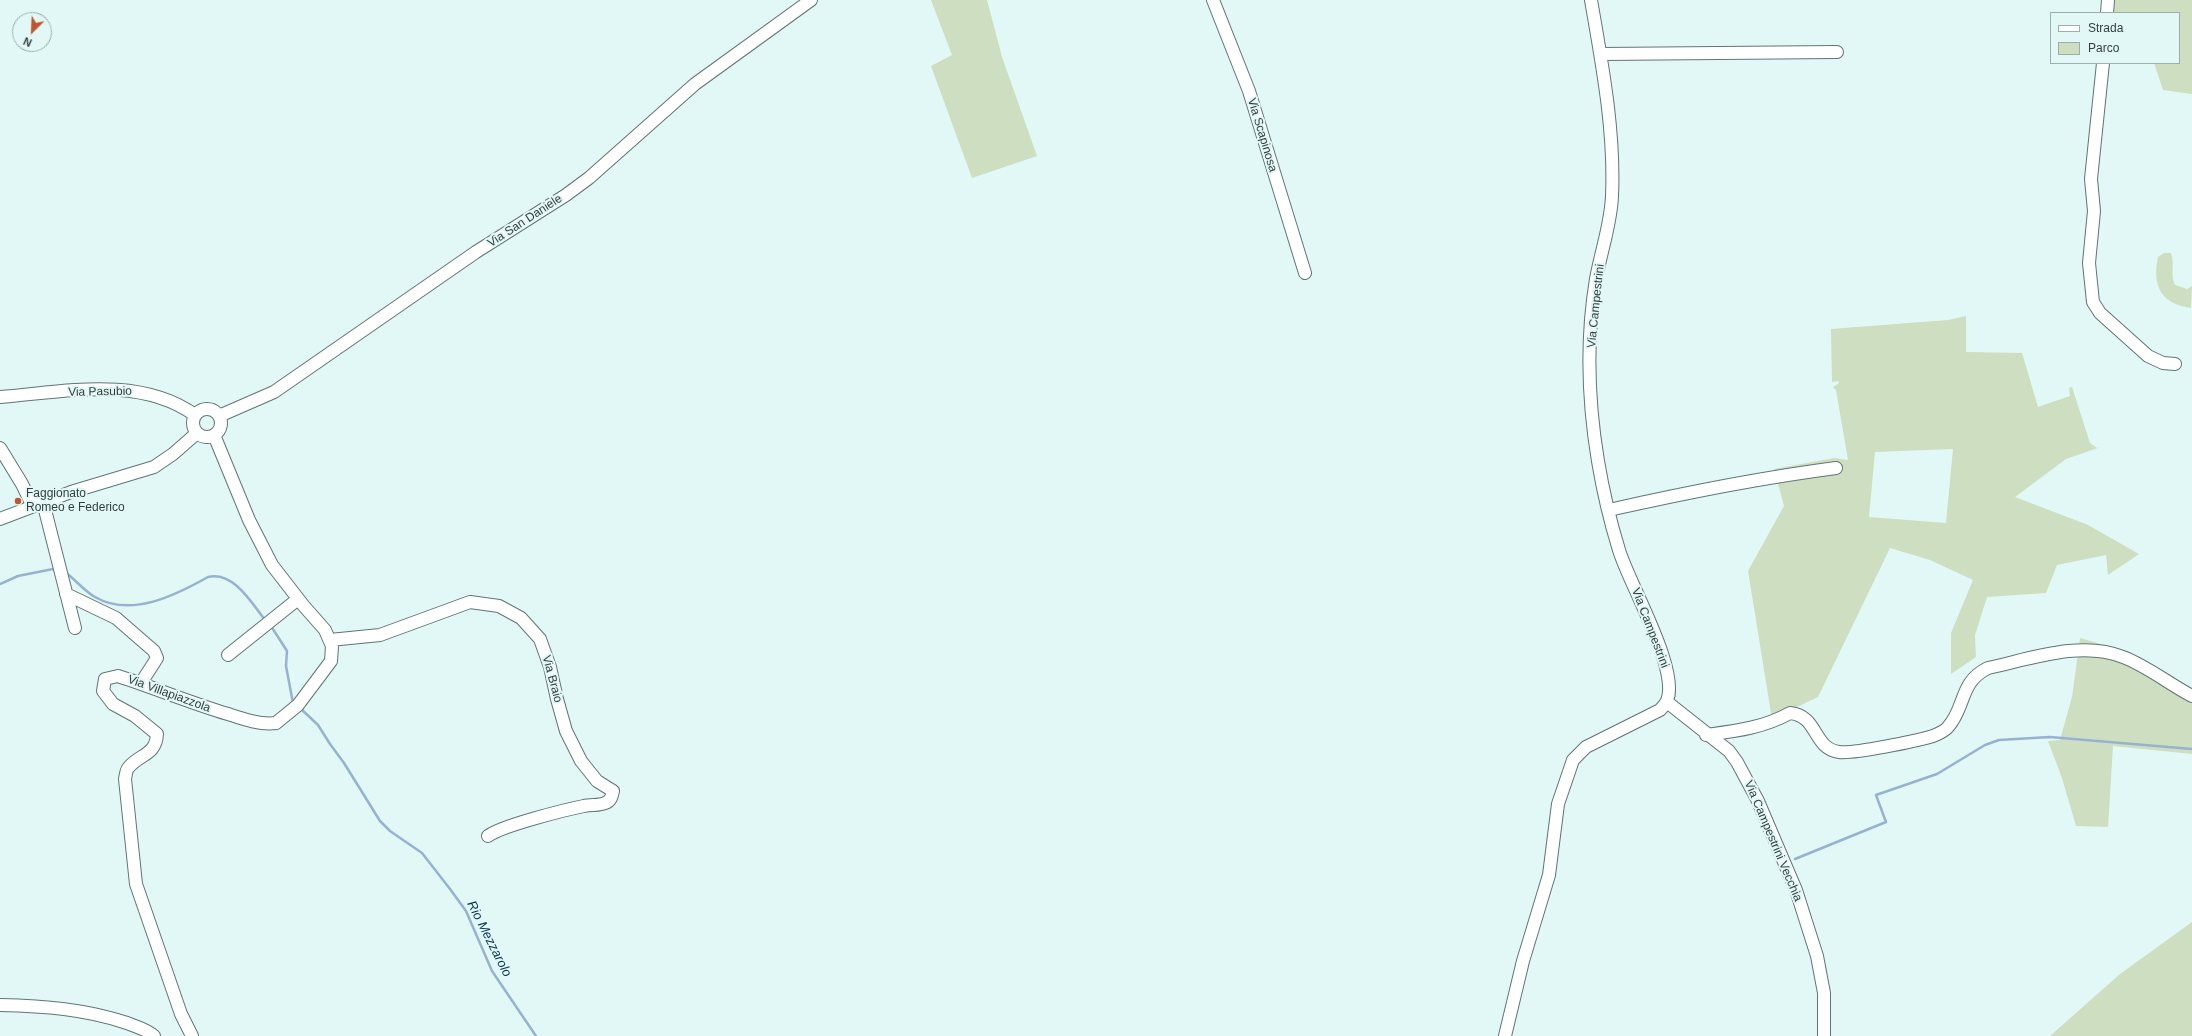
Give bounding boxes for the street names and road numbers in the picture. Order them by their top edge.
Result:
street label: Via Scapinosa [1244,96,1280,174]
street label: Via San Daniele [485,192,565,250]
street label: Via Campestrini [1584,263,1608,349]
street label: Via Pasubio [68,384,132,400]
street label: Via Campestrini [1628,586,1672,670]
street label: Via Braio [539,654,565,704]
street label: Via Villapiazzola [126,672,212,716]
street label: Via Campestrini Vecchia [1741,778,1805,904]

